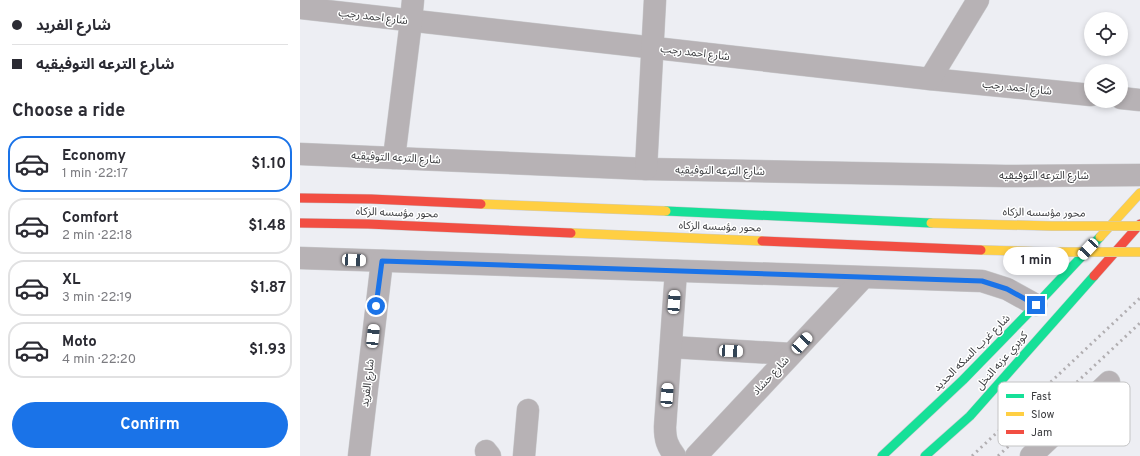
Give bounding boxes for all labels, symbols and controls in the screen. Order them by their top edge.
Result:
street label: شارع احمد رجب [337,6,409,28]
map controls [1084,12,1128,108]
button: locate [1084,12,1128,56]
text: شارع الفريد [36,17,111,36]
street label: شارع احمد رجب [659,42,731,64]
text: شارع الترعه التوفيقيه [36,56,174,75]
button: layers [1084,64,1128,108]
street label: شارع احمد رجب [981,77,1053,99]
text: Choose a ride [12,100,125,123]
icon: car [14,146,50,182]
text: Economy [62,147,126,166]
street label: شارع الترعه التوفيقيه [351,149,442,167]
text: $1.10 [251,155,286,174]
street label: شارع الترعه التوفيقيه [675,163,765,179]
text: 1 min · 22:17 [62,166,128,182]
street label: شارع الترعه التوفيقيه [999,169,1089,183]
street label: محور مؤسسه الزكاه [355,205,439,221]
street label: محور مؤسسه الزكاه [1002,205,1086,221]
icon: car [14,208,50,244]
text: Comfort [62,209,119,228]
text: $1.48 [248,217,286,236]
street label: محور مؤسسه الزكاه [678,219,762,235]
text: 2 min · 22:18 [62,228,132,244]
car [1075,236,1101,262]
callout: 1 min [1003,247,1069,275]
car [342,253,366,267]
text: 1 min [1020,253,1052,269]
icon: car [14,270,50,306]
text: XL [62,271,80,290]
text: $1.87 [250,279,286,298]
text: 3 min · 22:19 [62,290,132,306]
car [667,290,681,314]
route end [1027,296,1045,314]
route start [367,297,385,315]
street label: شارع غرب السكه الحديد [931,311,1014,394]
car [366,323,380,349]
street label: كوبري عزبه النخل [973,329,1033,394]
car [789,330,815,356]
icon: car [14,332,50,368]
text: Moto [62,333,97,352]
text: $1.93 [249,341,286,360]
car [719,344,743,358]
text: 4 min · 22:20 [62,352,136,368]
street label: شارع حشاد [749,353,793,398]
street label: شارع الفريد [358,358,378,408]
legend [998,382,1130,446]
car [660,383,674,407]
text: Fast [1031,390,1051,404]
button: Confirm [12,402,288,448]
text: Slow [1031,408,1054,422]
text: Jam [1031,426,1052,440]

